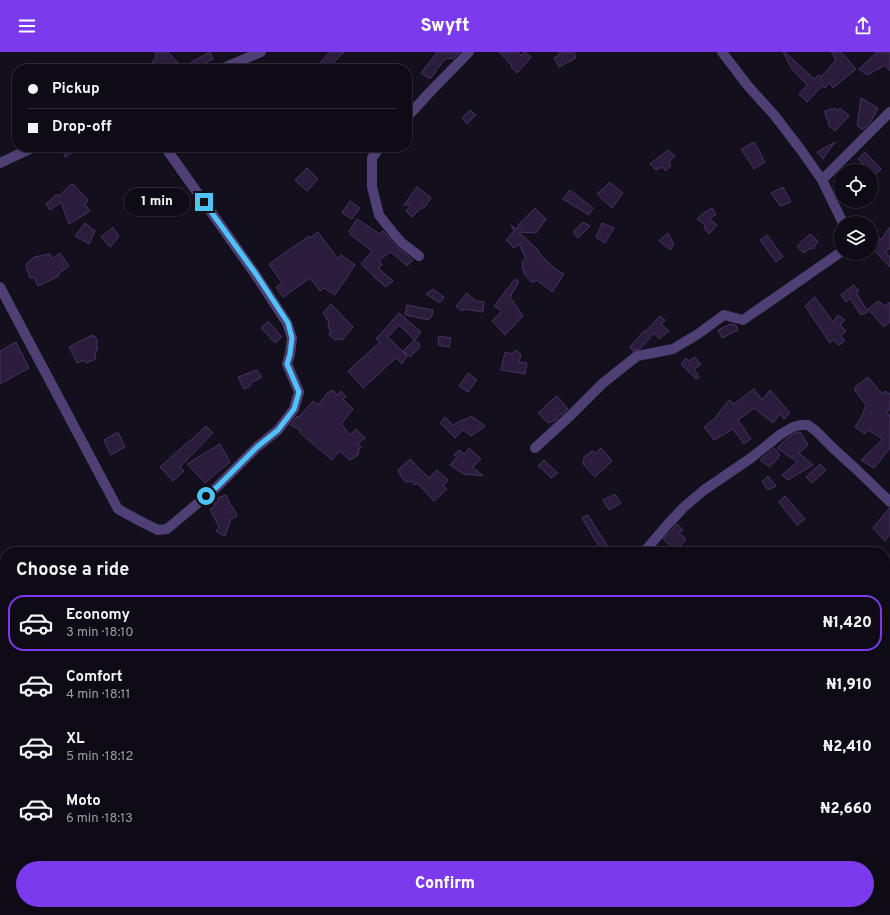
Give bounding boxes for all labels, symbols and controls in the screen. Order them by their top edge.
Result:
icon: menu [16,15,38,37]
text: Swyft [421,15,469,38]
icon: share [852,15,874,37]
text: Pickup [52,80,100,99]
text: Drop-off [52,118,112,137]
map controls [834,164,878,260]
button: locate [834,164,878,208]
callout: 1 min [124,188,190,216]
route end [195,193,213,211]
text: 1 min [141,194,173,210]
button: layers [834,216,878,260]
route start [197,487,215,505]
text: Choose a ride [16,559,129,582]
icon: car [18,605,54,641]
text: Economy [66,606,130,625]
text: ₦1,420 [823,614,872,633]
text: 3 min · 18:10 [66,625,134,641]
icon: car [18,667,54,703]
text: Comfort [66,668,123,687]
text: ₦1,910 [826,676,872,695]
text: 4 min · 18:11 [66,687,130,703]
icon: car [18,729,54,765]
text: XL [66,730,84,749]
text: ₦2,410 [823,738,872,757]
text: 5 min · 18:12 [66,749,133,765]
icon: car [18,791,54,827]
text: Moto [66,792,101,811]
text: ₦2,660 [820,800,872,819]
text: 6 min · 18:13 [66,811,133,827]
button: Confirm [16,861,874,907]

